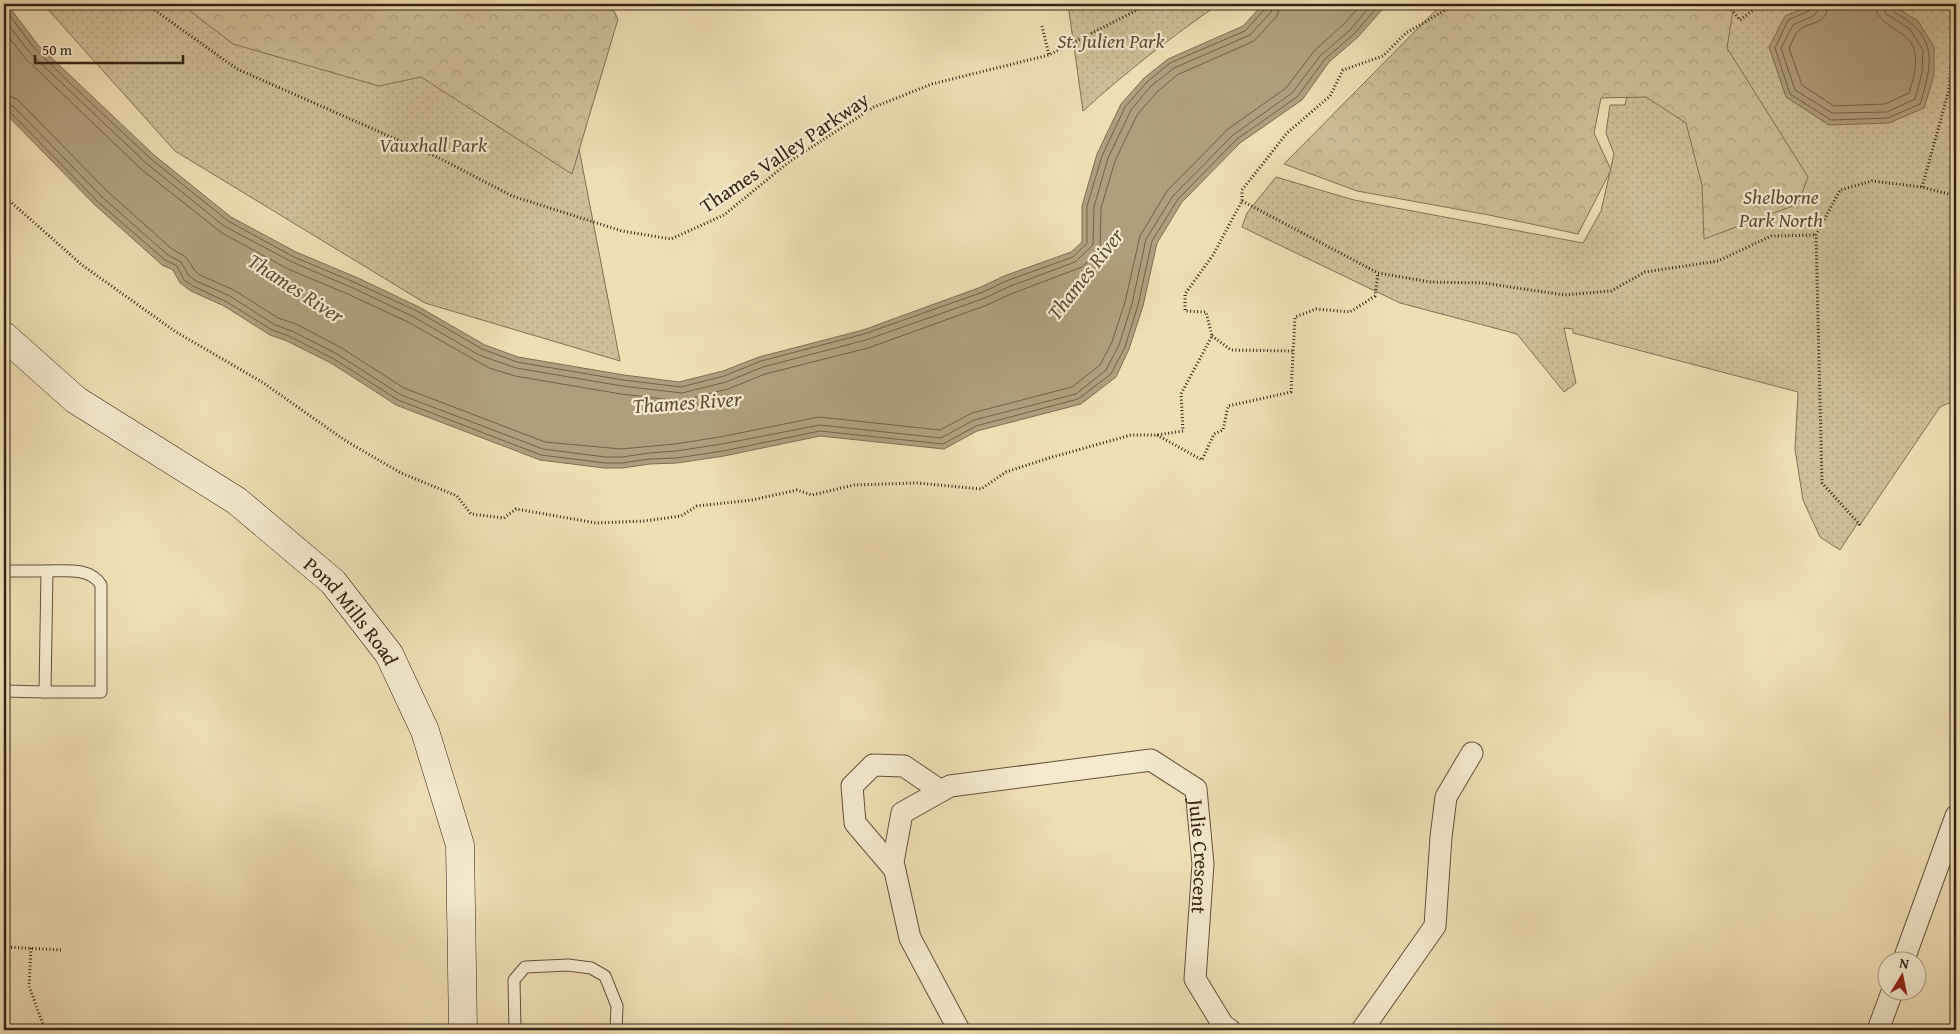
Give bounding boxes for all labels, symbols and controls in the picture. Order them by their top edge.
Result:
park label: St. Julien Park [1057,26,1166,55]
scale bar [35,32,182,64]
text: 50 m [42,39,73,60]
street label: Thames Valley Parkway [694,85,874,219]
park label: Vauxhall Park [379,130,488,159]
park label: Shelborne Park North [1738,182,1823,234]
water label: Thames River [1039,220,1132,327]
water label: Thames River [242,245,351,331]
water label: Thames River [631,383,744,421]
street label: Pond Mills Road [298,549,407,670]
street label: Julie Crescent [1182,795,1218,915]
north arrow [1878,952,1928,1002]
text: N [1898,953,1911,974]

